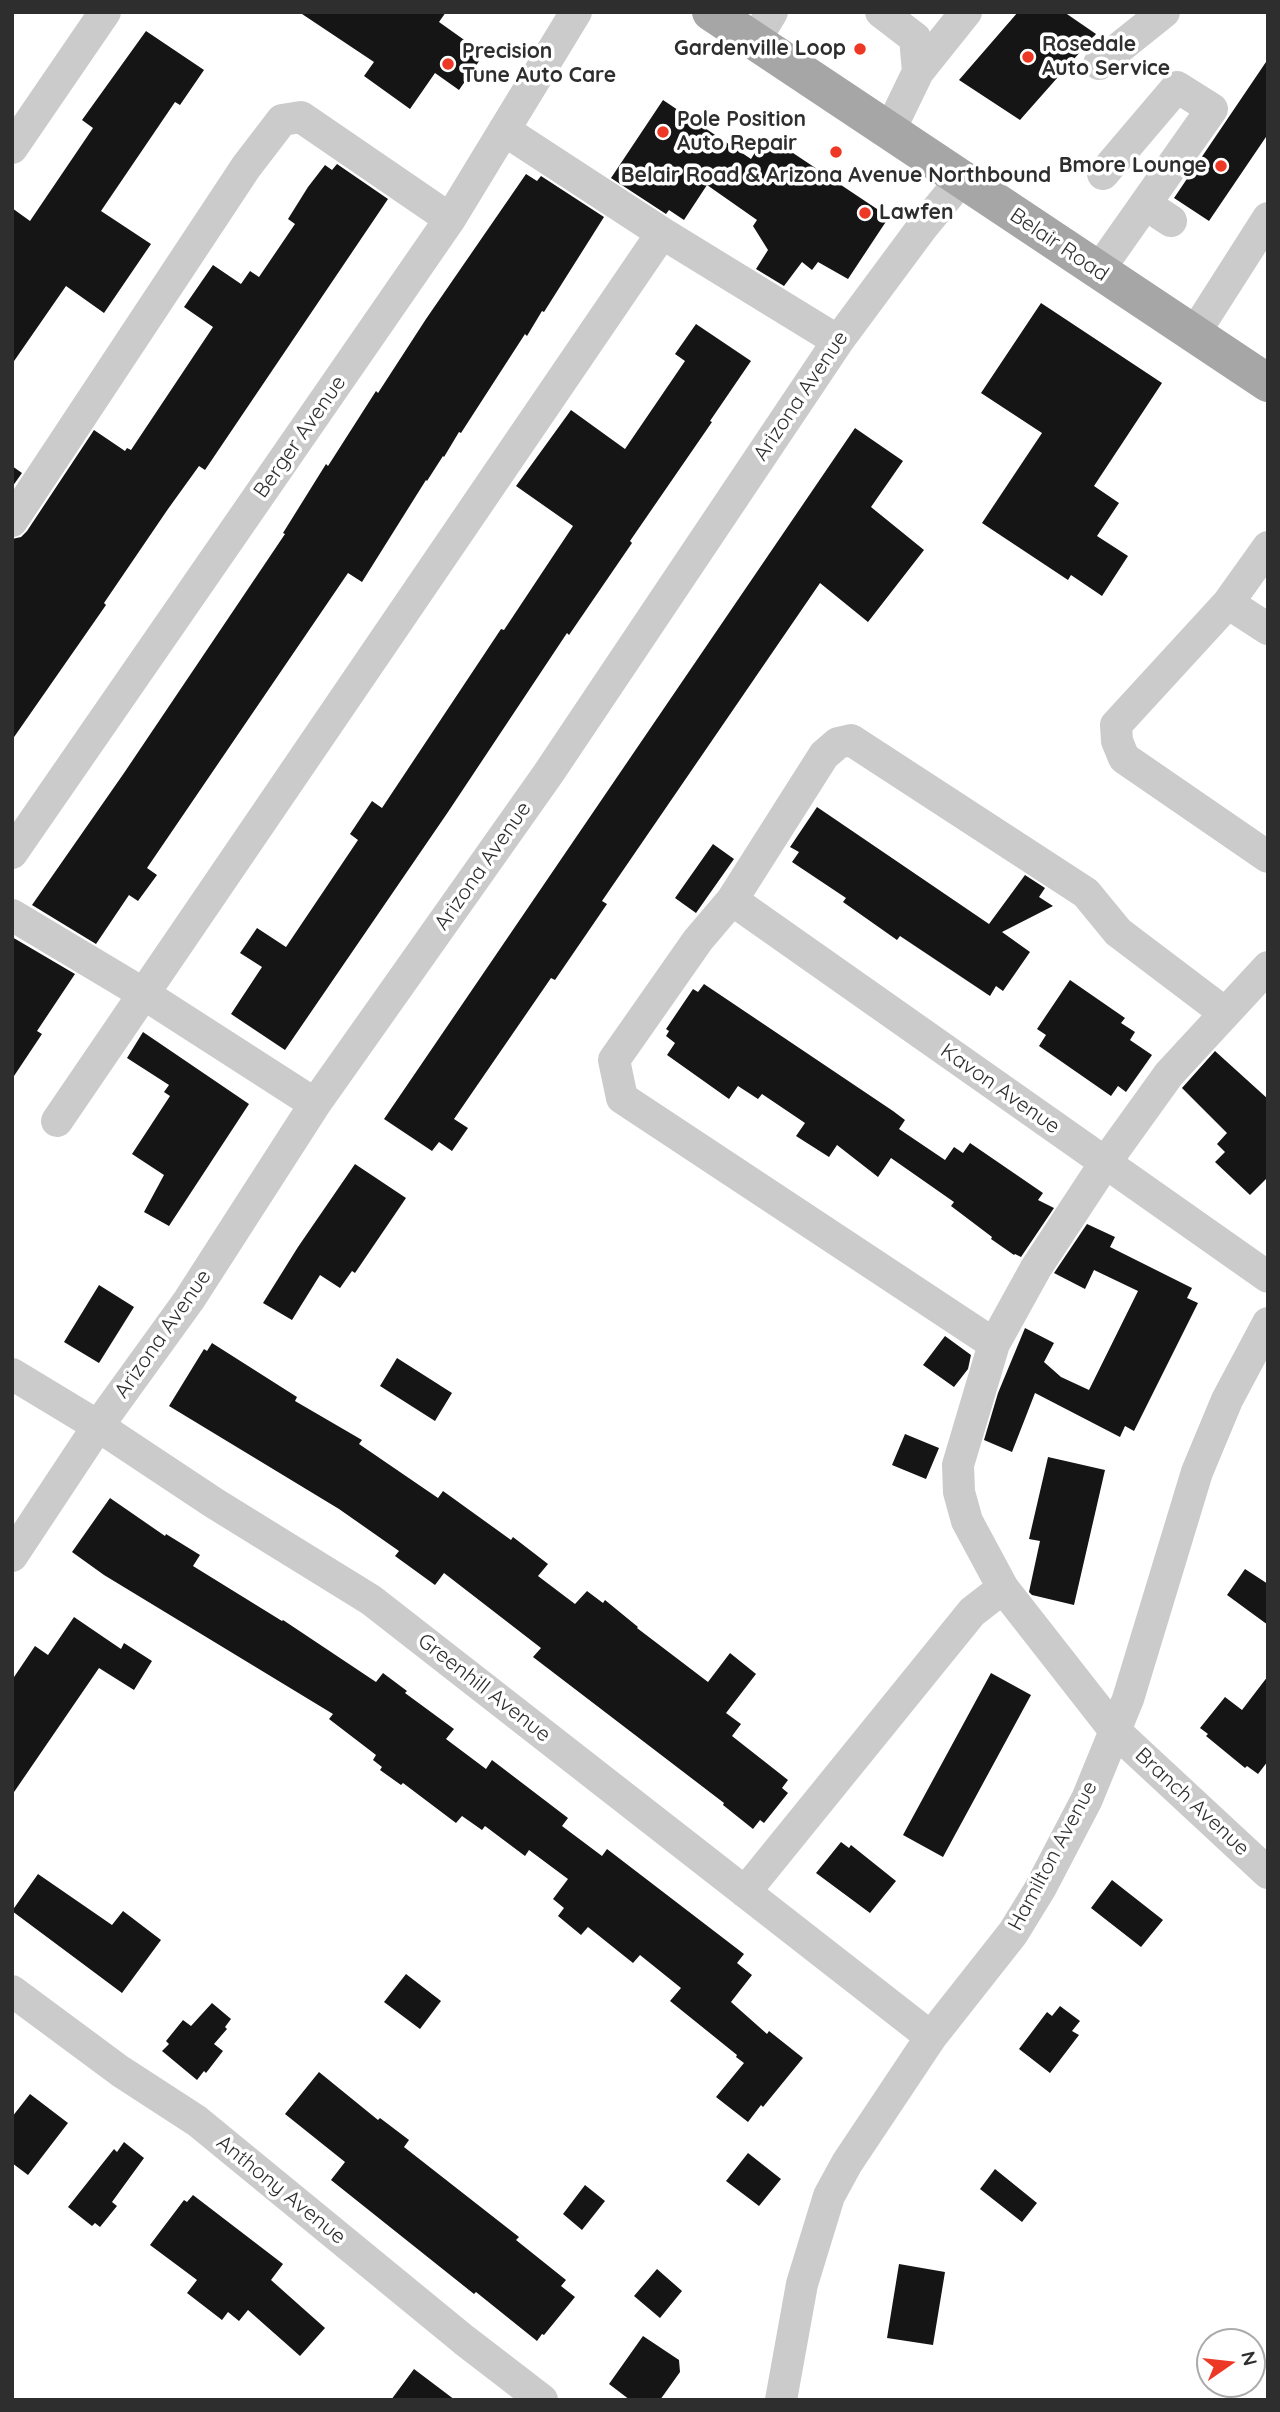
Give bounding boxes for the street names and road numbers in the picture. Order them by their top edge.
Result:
street label: Belair Road [1005,203,1113,287]
street label: Arizona Avenue [748,326,854,466]
street label: Berger Avenue [249,371,351,503]
street label: Arizona Avenue [429,797,537,935]
street label: Kavon Avenue [935,1039,1065,1139]
street label: Arizona Avenue [109,1265,217,1403]
street label: Greenhill Avenue [413,1628,555,1748]
street label: Branch Avenue [1130,1743,1254,1861]
street label: Hamilton Avenue [1003,1777,1103,1935]
street label: Anthony Avenue [211,2130,351,2250]

